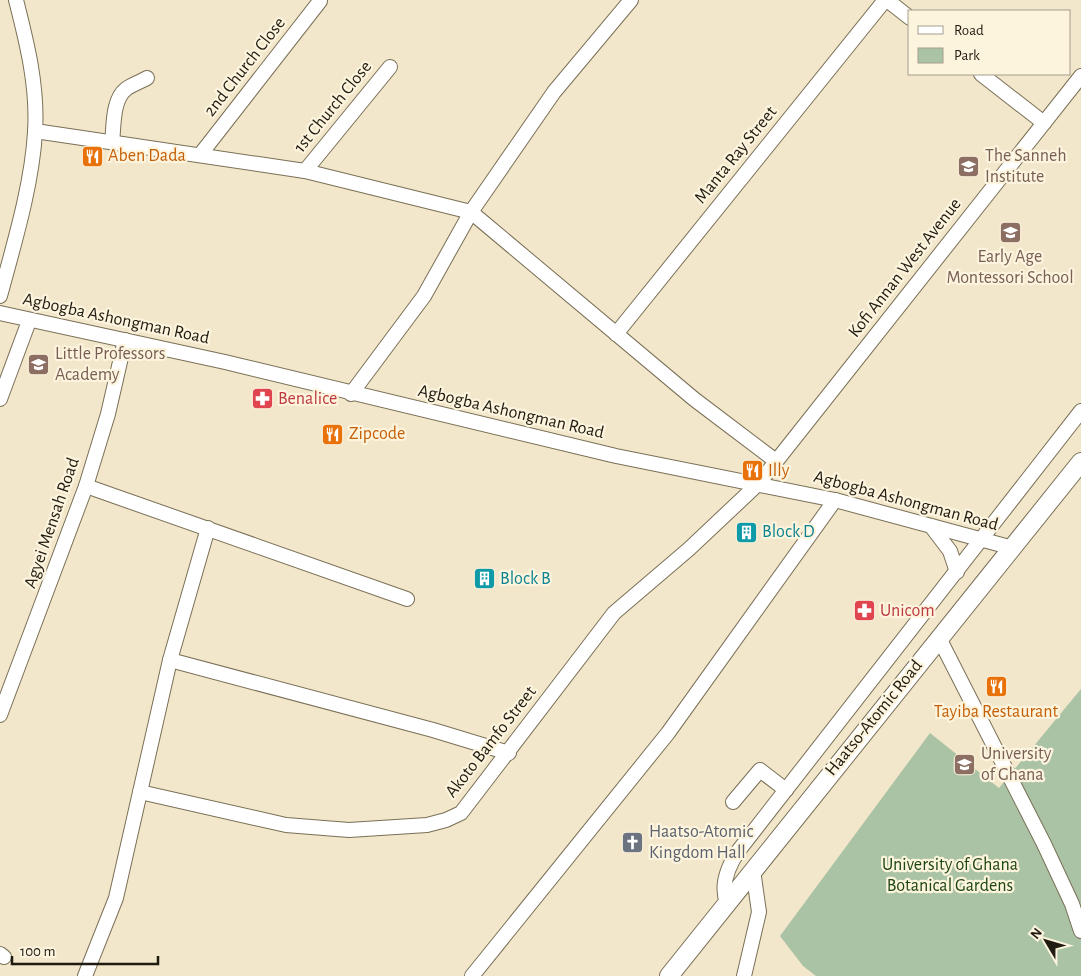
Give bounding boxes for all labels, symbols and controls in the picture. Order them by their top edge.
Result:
legend [908,10,1071,75]
street label: 2nd Church Close [201,14,289,120]
text: Road [954,23,984,38]
text: Park [954,48,980,63]
street label: 1st Church Close [291,58,375,156]
street label: Manta Ray Street [691,103,781,207]
restaurant icon: Aben Dada [80,144,104,168]
place label: Aben Dada [108,147,186,165]
place label: The Sanneh Institute [985,147,1067,186]
school or university icon: The Sanneh Institute [957,154,981,178]
street label: Kofi Annan West Avenue [845,195,965,341]
school or university icon: Early Age Montessori School [998,220,1022,244]
place label: Early Age Montessori School [946,248,1074,287]
street label: Agbogba Ashongman Road [21,290,211,348]
place label: Little Professors Academy [55,345,165,384]
school or university icon: Little Professors Academy [27,352,51,376]
street label: Agbogba Ashongman Road [416,382,606,442]
pharmacy icon: Benalice [250,387,274,411]
place label: Benalice [278,390,337,408]
restaurant icon: Zipcode [321,422,345,446]
place label: Zipcode [349,425,405,443]
street label: Agyei Mensah Road [21,455,83,591]
restaurant icon: Illy [740,459,764,483]
place label: Illy [768,462,790,480]
street label: Agbogba Ashongman Road [812,468,1000,534]
building icon: Block D [734,520,758,544]
place label: Block D [762,523,815,541]
building icon: Block B [472,567,496,591]
place label: Block B [500,570,551,588]
pharmacy icon: Unicom [852,599,876,623]
place label: Unicom [880,602,935,620]
street label: Haatso-Atomic Road [822,657,926,779]
restaurant icon: Tayiba Restaurant [984,675,1008,699]
street label: Akoto Bamfo Street [442,683,540,801]
place label: Tayiba Restaurant [934,703,1058,721]
place label: University of Ghana [981,745,1052,784]
school or university icon: University of Ghana [953,752,977,776]
place label: Haatso-Atomic Kingdom Hall [649,823,753,862]
church icon: Haatso-Atomic Kingdom Hall [621,830,645,854]
park label: University of Ghana Botanical Gardens [882,856,1018,895]
north arrow [1021,916,1071,966]
text: N [1028,925,1045,942]
scale bar [12,934,159,966]
text: 100 m [20,944,55,959]

